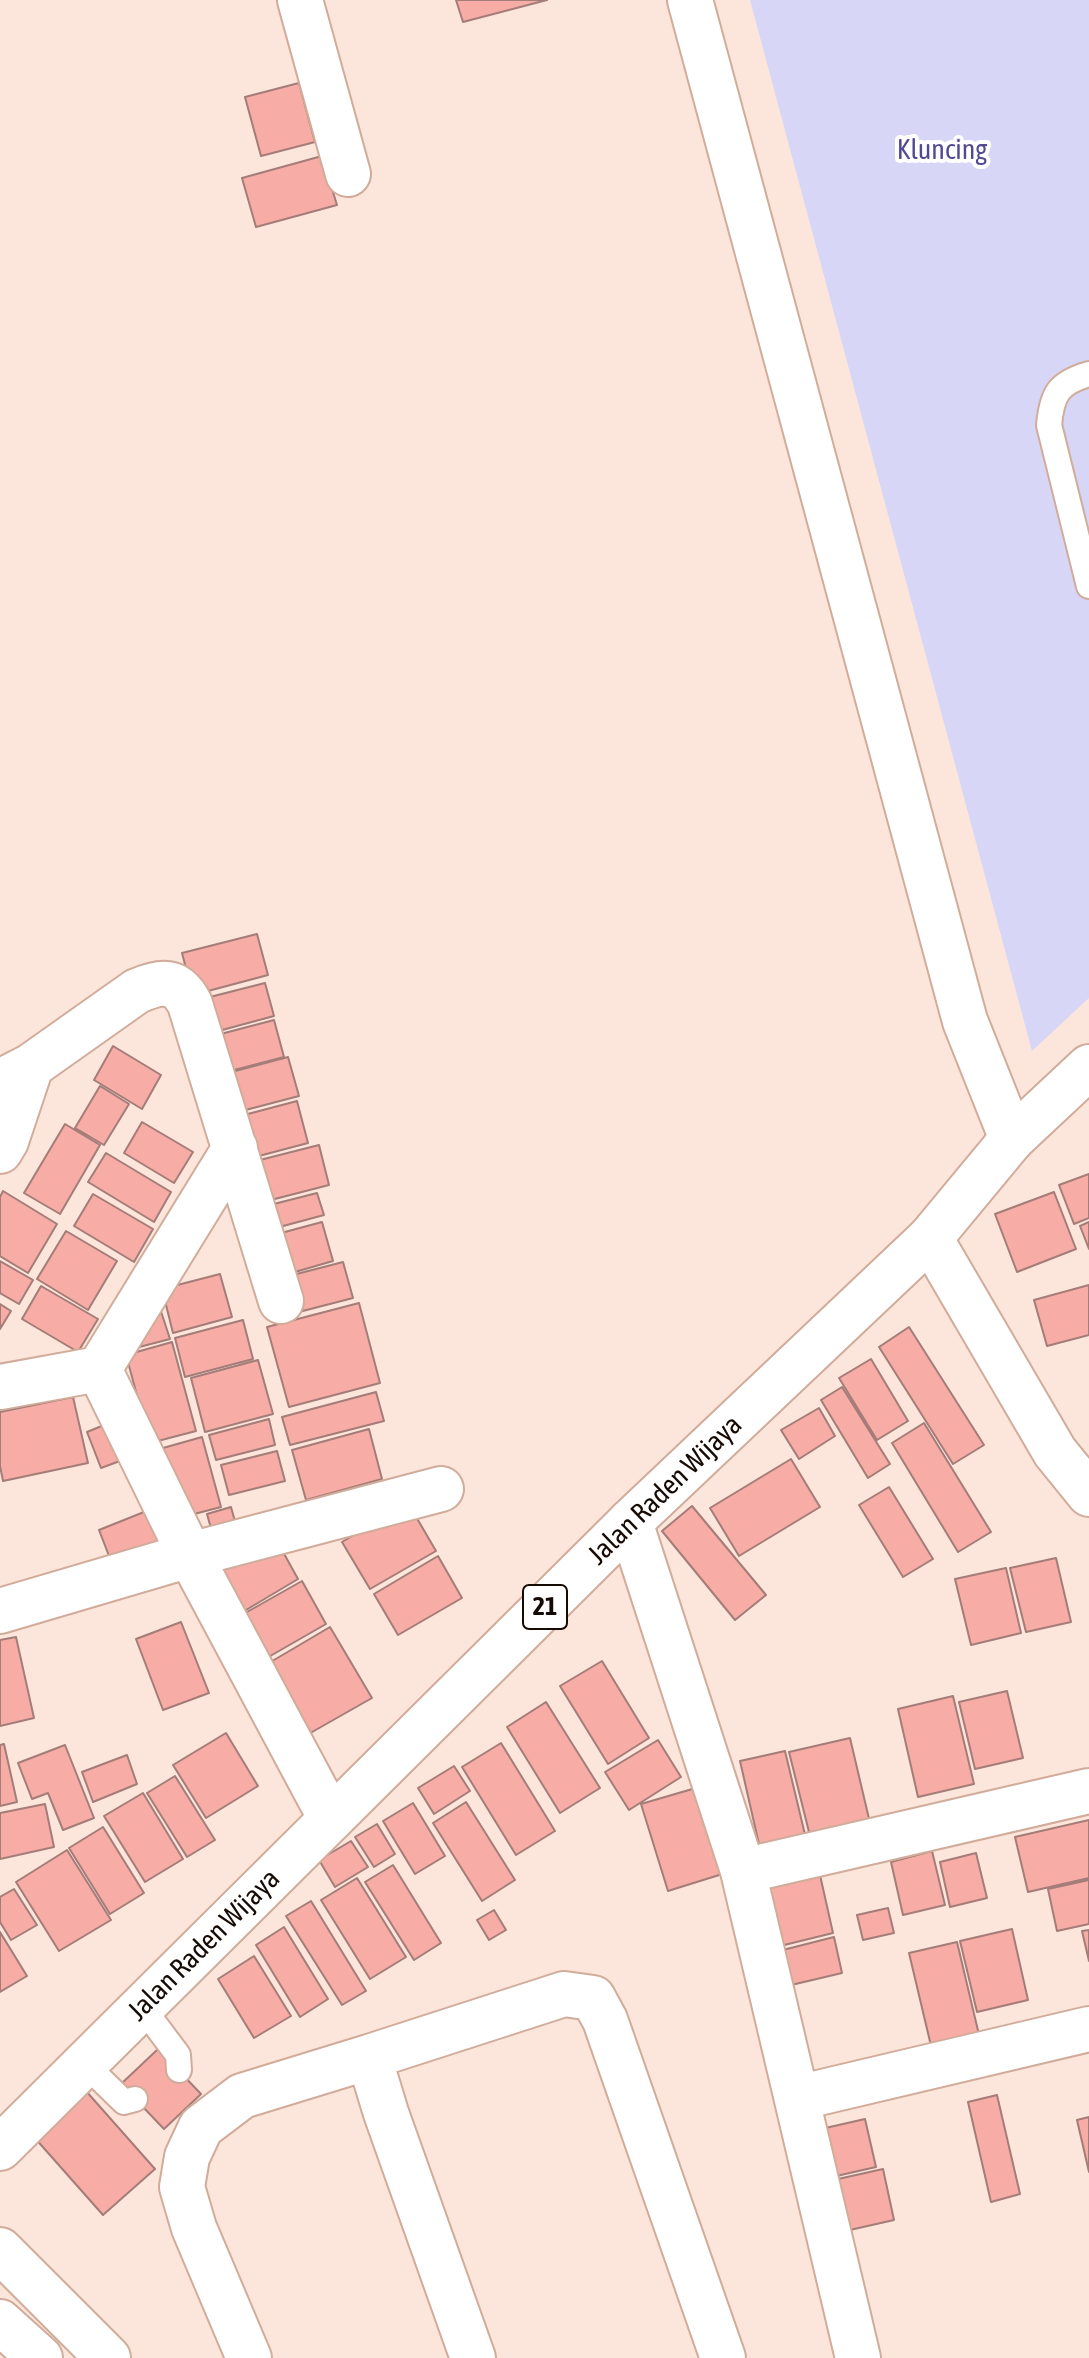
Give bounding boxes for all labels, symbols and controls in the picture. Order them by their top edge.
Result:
park label: Kluncing [897,133,987,167]
street label: Jalan Raden Wijaya [581,1408,749,1572]
road number: 21 [523,1585,567,1629]
street label: Jalan Raden Wijaya [121,1862,287,2028]

